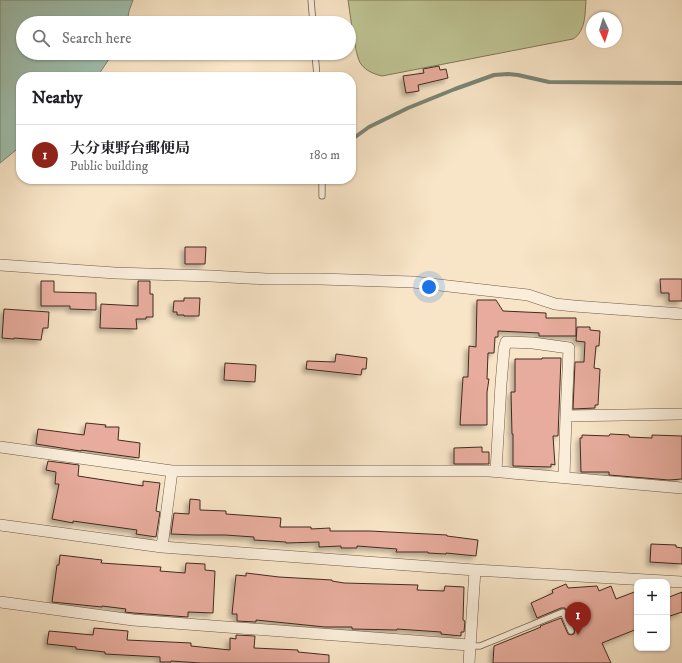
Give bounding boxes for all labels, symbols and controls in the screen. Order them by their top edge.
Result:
north arrow [586,12,622,48]
search box [16,16,356,60]
icon: search [30,27,52,49]
text: Search here [62,29,131,48]
text: Nearby [32,87,82,109]
text: 大分東野台郵便局 [70,139,190,158]
text: 1 [43,147,47,163]
text: 180 m [309,147,340,163]
text: Public building [70,158,148,174]
your location [419,277,439,297]
map controls [634,579,670,651]
button: + [634,579,670,615]
pin: 1 [565,602,591,635]
button: − [634,615,670,651]

